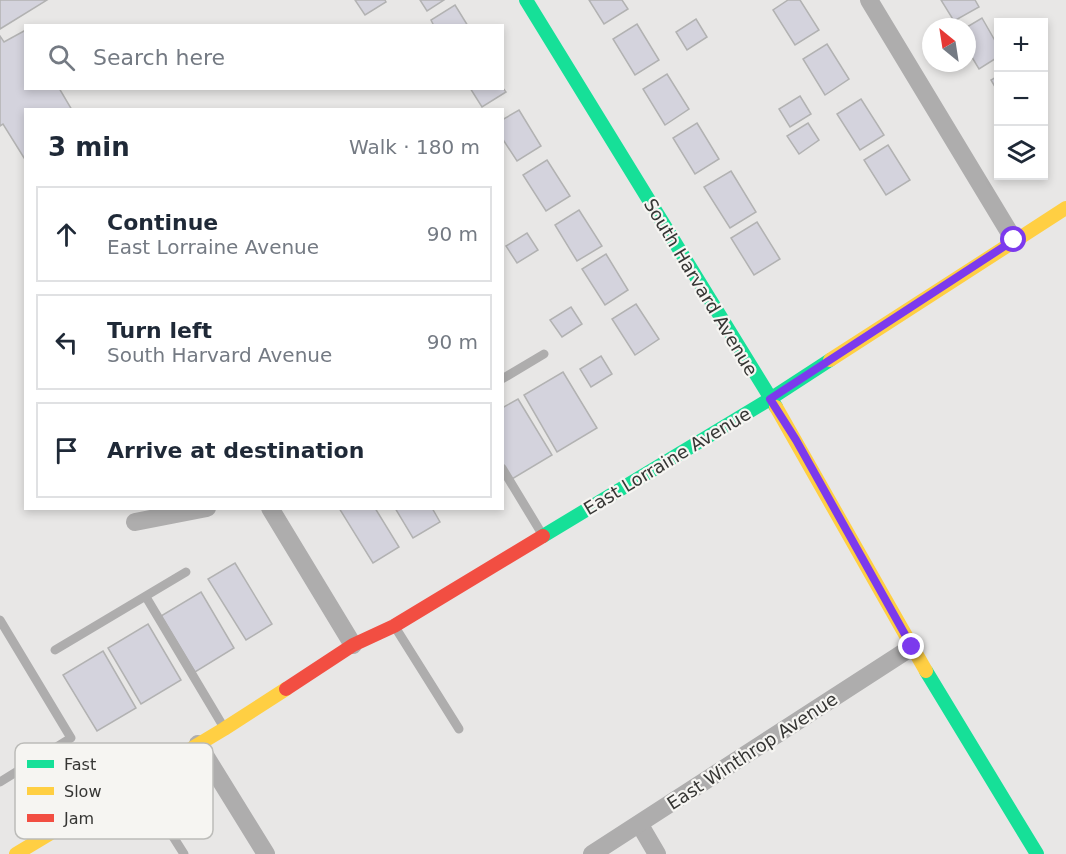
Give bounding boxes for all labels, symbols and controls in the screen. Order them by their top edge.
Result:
north arrow [922,18,976,72]
map controls [994,18,1048,180]
button: + [994,18,1048,72]
search box [24,24,504,90]
icon: search [45,41,78,74]
text: Search here [93,45,225,70]
button: − [994,72,1048,126]
button: layers [994,126,1048,180]
text: 3 min [48,132,130,162]
text: Walk · 180 m [349,135,480,159]
street label: South Harvard Avenue [640,195,762,379]
text: Continue [107,210,218,235]
icon: ahead [50,218,83,251]
text: 90 m [427,222,478,246]
route start [1000,226,1026,252]
text: East Lorraine Avenue [107,235,319,259]
text: Turn left [107,318,212,343]
icon: left [50,326,83,359]
text: 90 m [427,330,478,354]
text: South Harvard Avenue [107,343,332,367]
street label: East Lorraine Avenue [580,403,754,519]
icon: arrive [50,434,83,467]
text: Arrive at destination [107,438,364,463]
route end [898,633,924,659]
street label: East Winthrop Avenue [663,688,841,814]
legend [15,743,213,839]
text: Fast [64,755,96,774]
text: Slow [64,782,101,801]
text: Jam [63,809,94,828]

